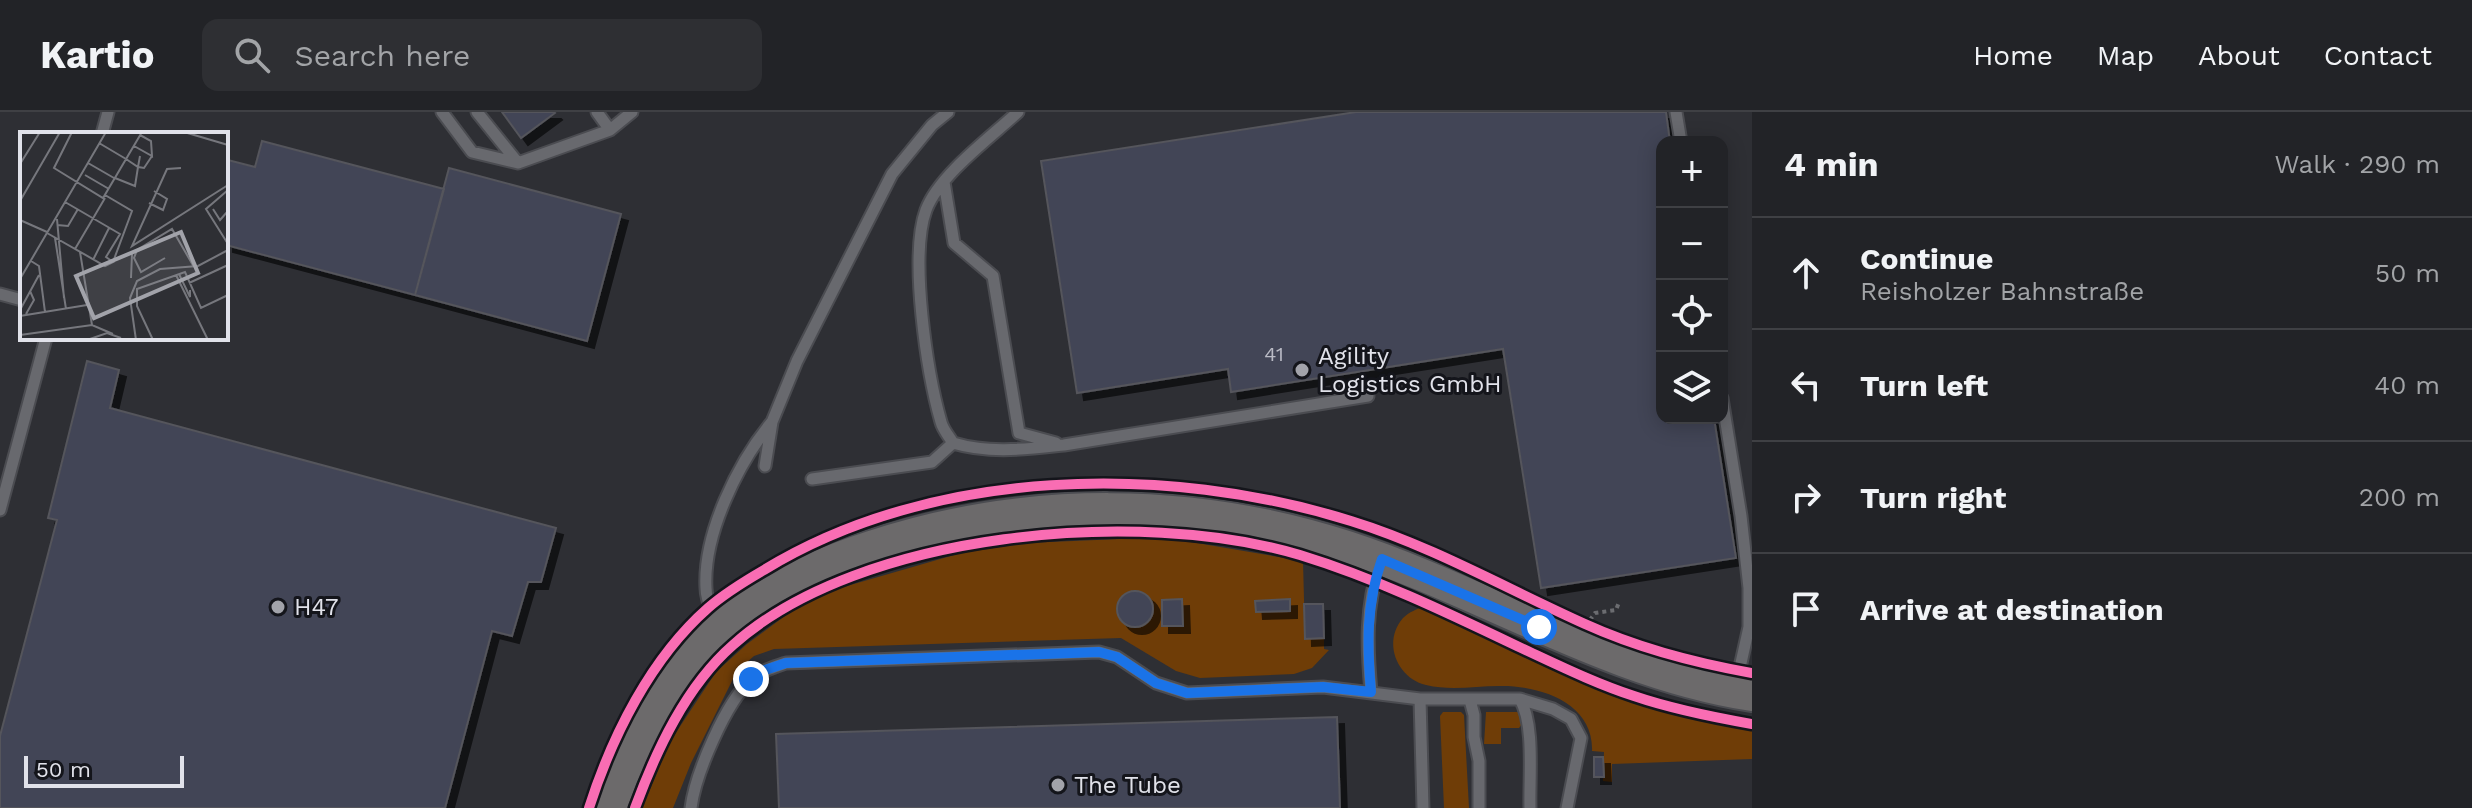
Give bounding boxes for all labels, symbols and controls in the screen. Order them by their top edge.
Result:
search box [202,19,762,91]
text: Kartio [40,33,154,77]
icon: search [230,33,274,77]
text: Search here [294,38,470,73]
text: Home [1973,39,2053,72]
text: Map [2097,39,2154,72]
text: About [2198,39,2280,72]
text: Contact [2324,39,2432,72]
inset map [20,132,228,340]
map controls [1656,136,1728,424]
button: + [1656,136,1728,208]
text: 4 min [1784,144,1879,184]
text: Walk · 290 m [2275,149,2440,179]
button: − [1656,208,1728,280]
text: Continue [1860,241,1993,276]
icon: ahead [1784,251,1828,295]
text: 50 m [2375,258,2440,288]
text: Reisholzer Bahnstraße [1860,276,2144,306]
button: locate [1656,280,1728,352]
house number: 41 [1264,342,1284,366]
place label: Agility Logistics GmbH [1318,342,1502,398]
button: layers [1656,352,1728,424]
marker: Agility Logistics GmbH [1293,361,1311,379]
icon: left [1784,363,1828,407]
text: Turn left [1860,368,1988,403]
text: 40 m [2374,370,2440,400]
icon: right [1784,475,1828,519]
text: Turn right [1860,480,2006,515]
text: 200 m [2359,482,2440,512]
icon: arrive [1784,587,1828,631]
text: Arrive at destination [1860,592,2164,627]
place label: H47 [294,593,339,621]
marker: H47 [269,598,287,616]
route start [1521,609,1557,645]
route end [733,661,769,697]
scale bar [24,752,184,788]
text: 50 m [36,757,91,782]
place label: The Tube [1074,771,1181,799]
marker: The Tube [1049,776,1067,794]

